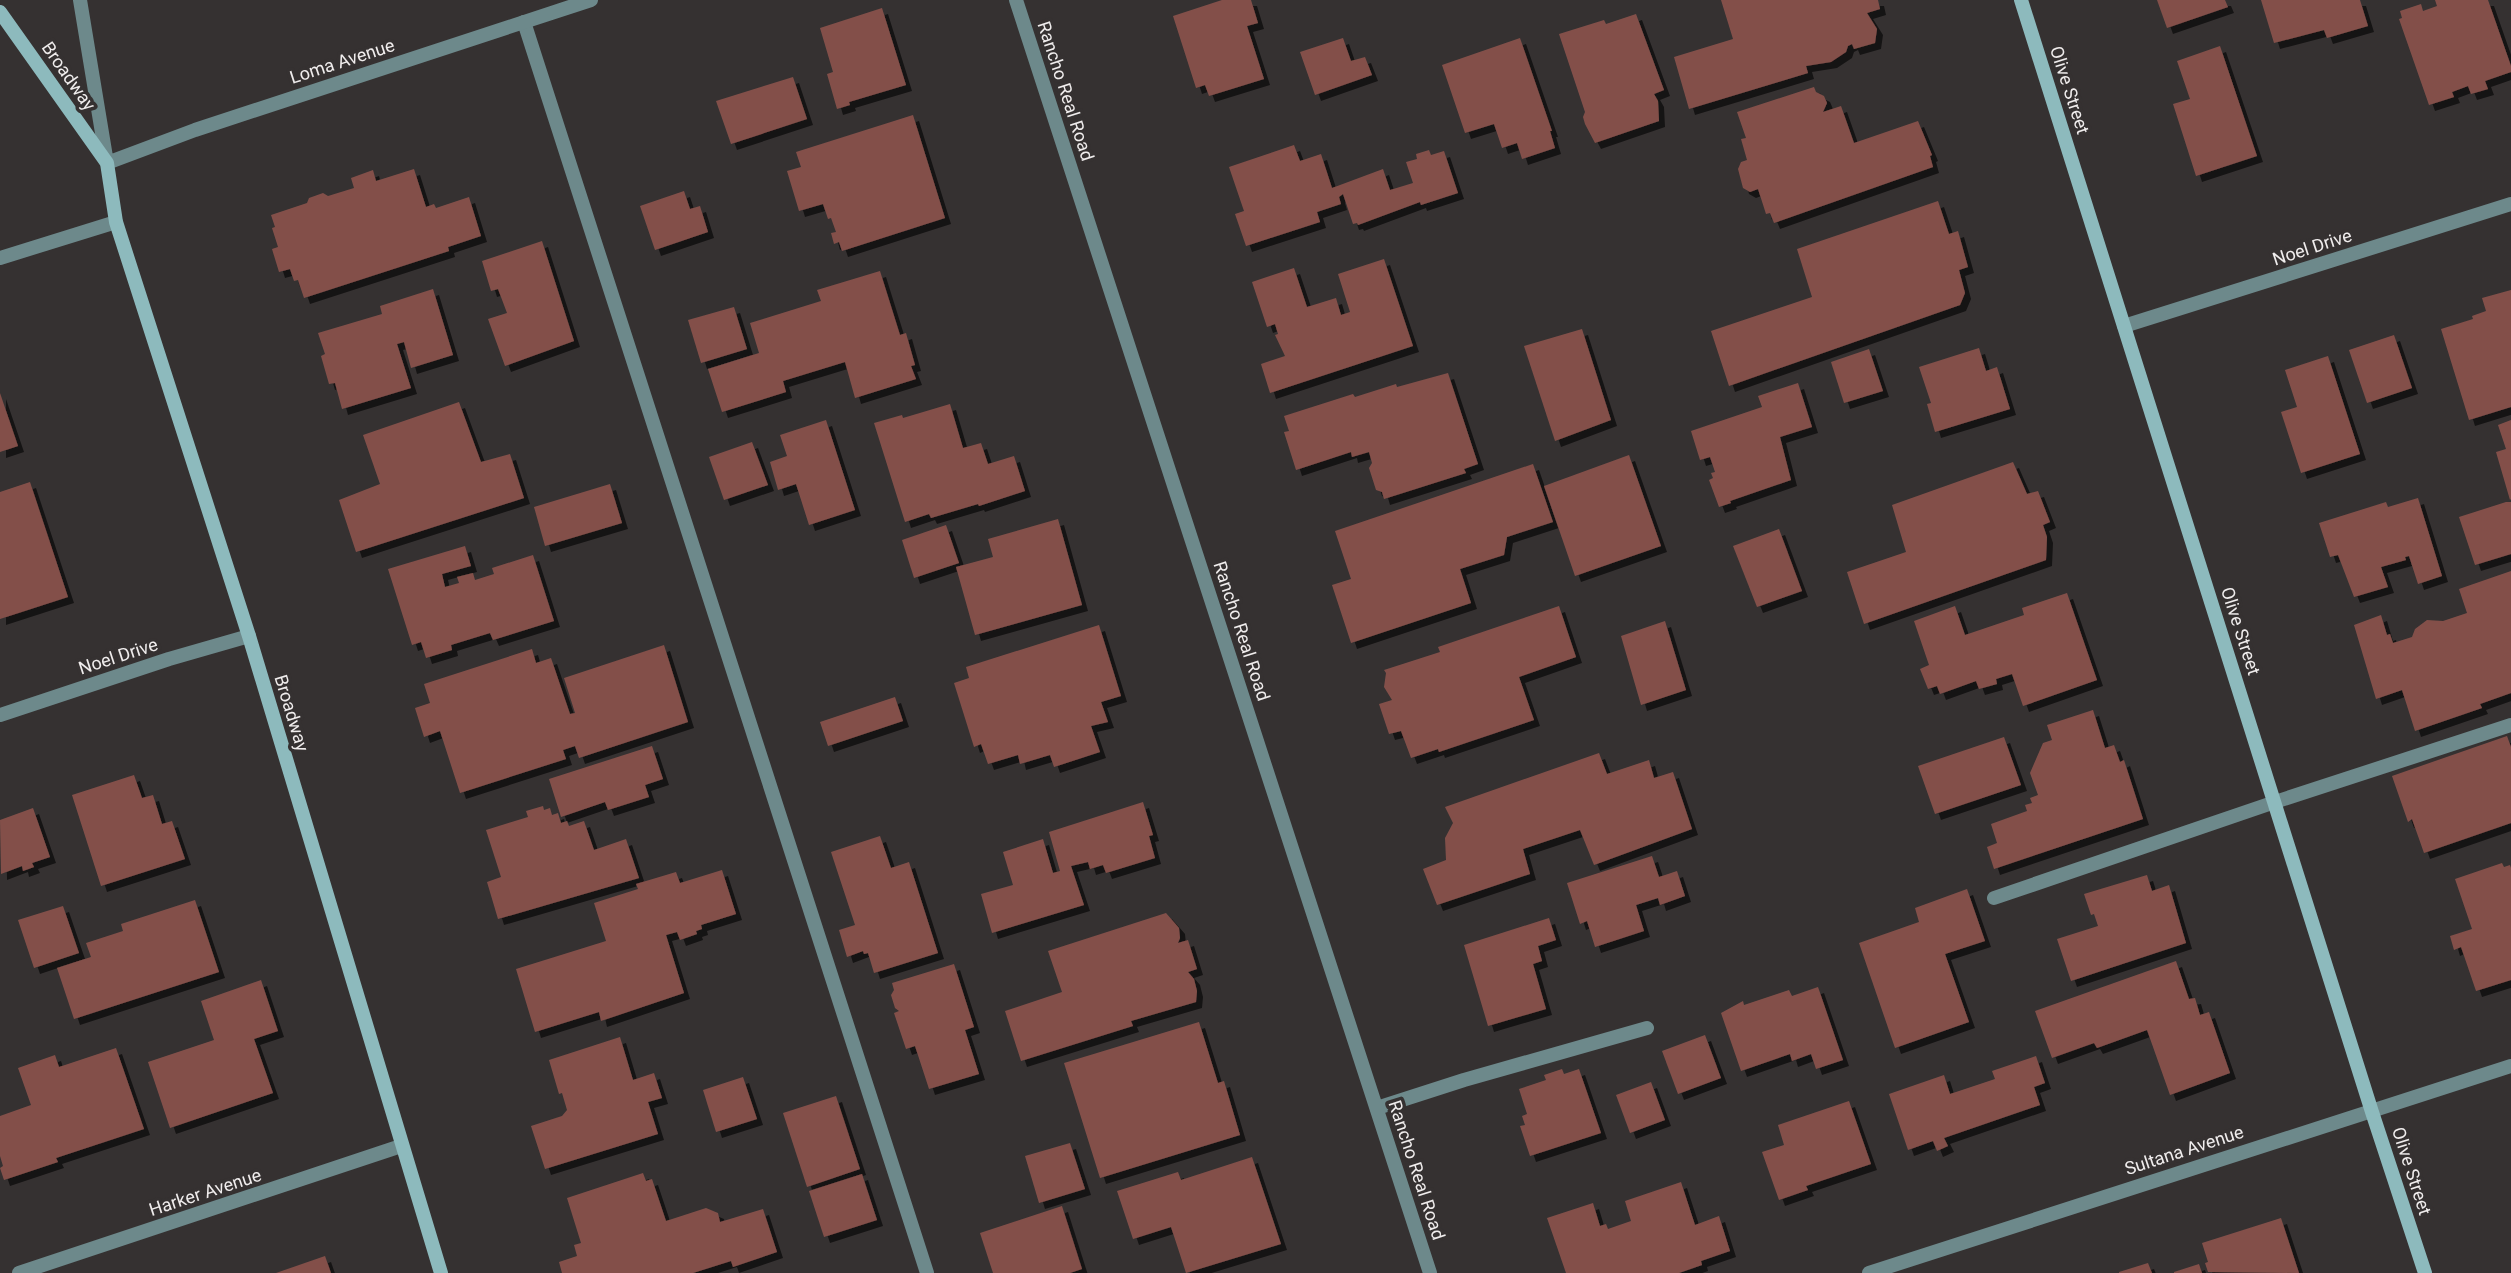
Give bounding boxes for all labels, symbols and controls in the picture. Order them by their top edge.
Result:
street label: Rancho Real Road [1034,19,1098,163]
street label: Loma Avenue [287,34,397,88]
street label: Broadway [38,38,101,115]
street label: Olive Street [2046,43,2094,137]
street label: Noel Drive [2270,224,2354,270]
street label: Rancho Real Road [1210,559,1274,703]
street label: Olive Street [2217,584,2265,678]
street label: Noel Drive [76,633,160,679]
street label: Broadway [270,672,314,754]
street label: Rancho Real Road [1385,1098,1449,1242]
street label: Sultana Avenue [2122,1121,2246,1179]
street label: Olive Street [2388,1124,2436,1218]
street label: Harker Avenue [146,1164,264,1220]

